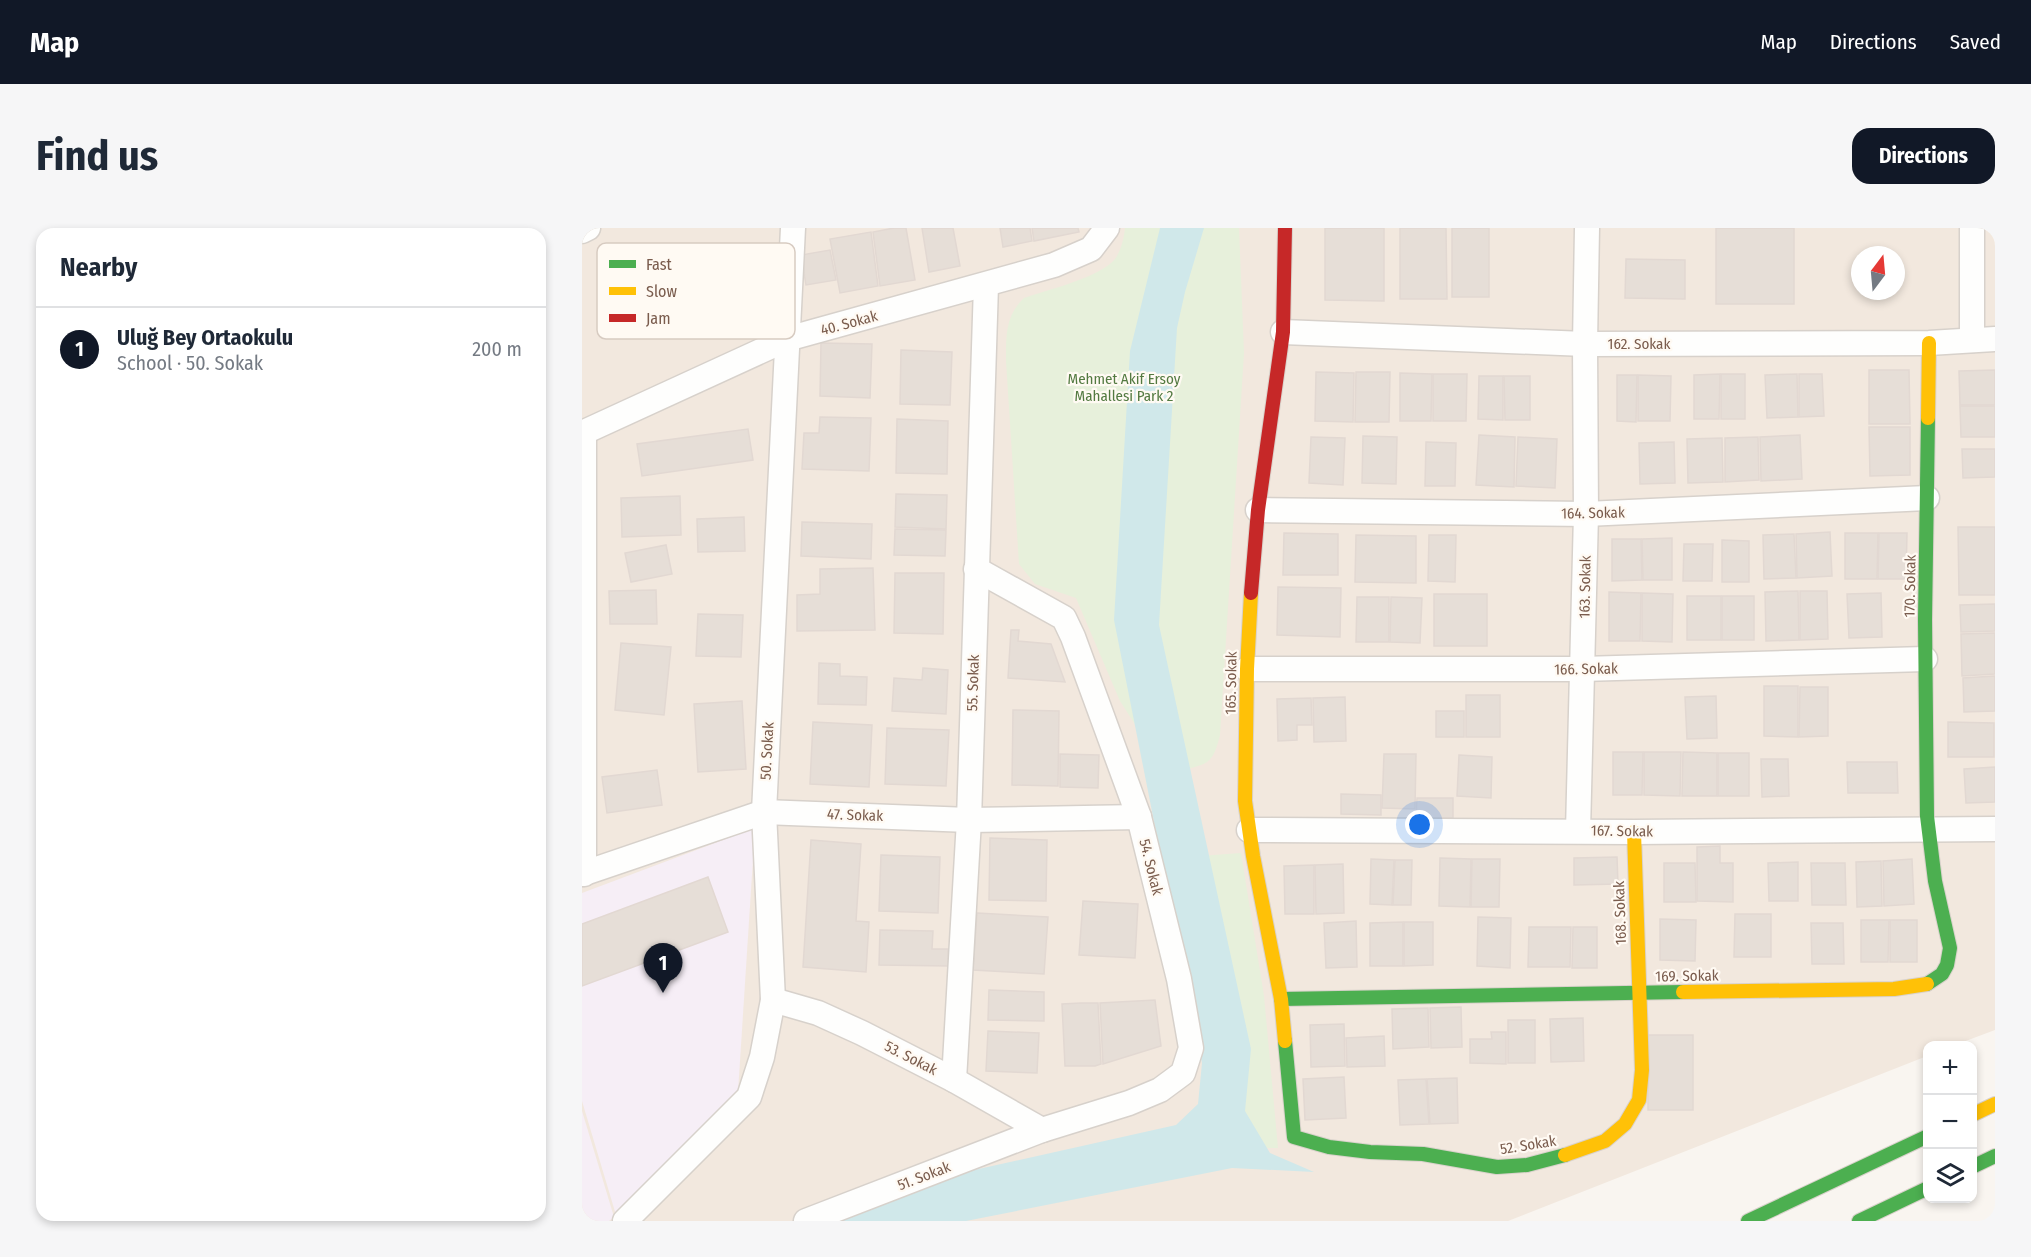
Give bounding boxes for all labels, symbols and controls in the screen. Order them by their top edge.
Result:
text: Map [30,26,79,59]
text: Map [1760,29,1797,55]
text: Directions [1830,29,1917,55]
text: Saved [1950,29,2001,55]
button: Directions [1852,128,1995,184]
text: Find us [36,131,158,181]
legend [597,243,795,339]
north arrow [1851,246,1905,300]
text: Nearby [60,252,137,283]
text: Fast [646,255,673,274]
text: Slow [646,282,677,301]
street label: 40. Sokak [819,307,879,339]
text: Jam [646,309,671,328]
text: Uluğ Bey Ortaokulu [117,324,293,351]
street label: 162. Sokak [1608,335,1670,353]
text: 1 [75,337,84,361]
text: 200 m [472,337,522,361]
text: School · 50. Sokak [117,351,263,375]
park label: Mehmet Akif Ersoy Mahallesi Park 2 [1068,370,1181,405]
street label: 164. Sokak [1561,503,1625,523]
street label: 170. Sokak [1900,554,1920,618]
street label: 163. Sokak [1575,555,1595,619]
street label: 165. Sokak [1221,651,1241,715]
street label: 55. Sokak [963,654,983,712]
street label: 166. Sokak [1554,659,1618,679]
street label: 50. Sokak [756,722,778,780]
street label: 47. Sokak [827,805,883,825]
your location [1405,810,1434,839]
street label: 167. Sokak [1591,821,1653,841]
street label: 54. Sokak [1135,837,1167,897]
street label: 168. Sokak [1610,881,1630,945]
pin: 1 [644,944,682,993]
street label: 169. Sokak [1655,966,1719,986]
street label: 53. Sokak [882,1037,940,1079]
map controls [1923,1041,1977,1203]
button: + [1923,1041,1977,1095]
button: − [1923,1095,1977,1149]
street label: 52. Sokak [1499,1132,1557,1158]
button: layers [1923,1149,1977,1203]
street label: 51. Sokak [895,1158,953,1194]

